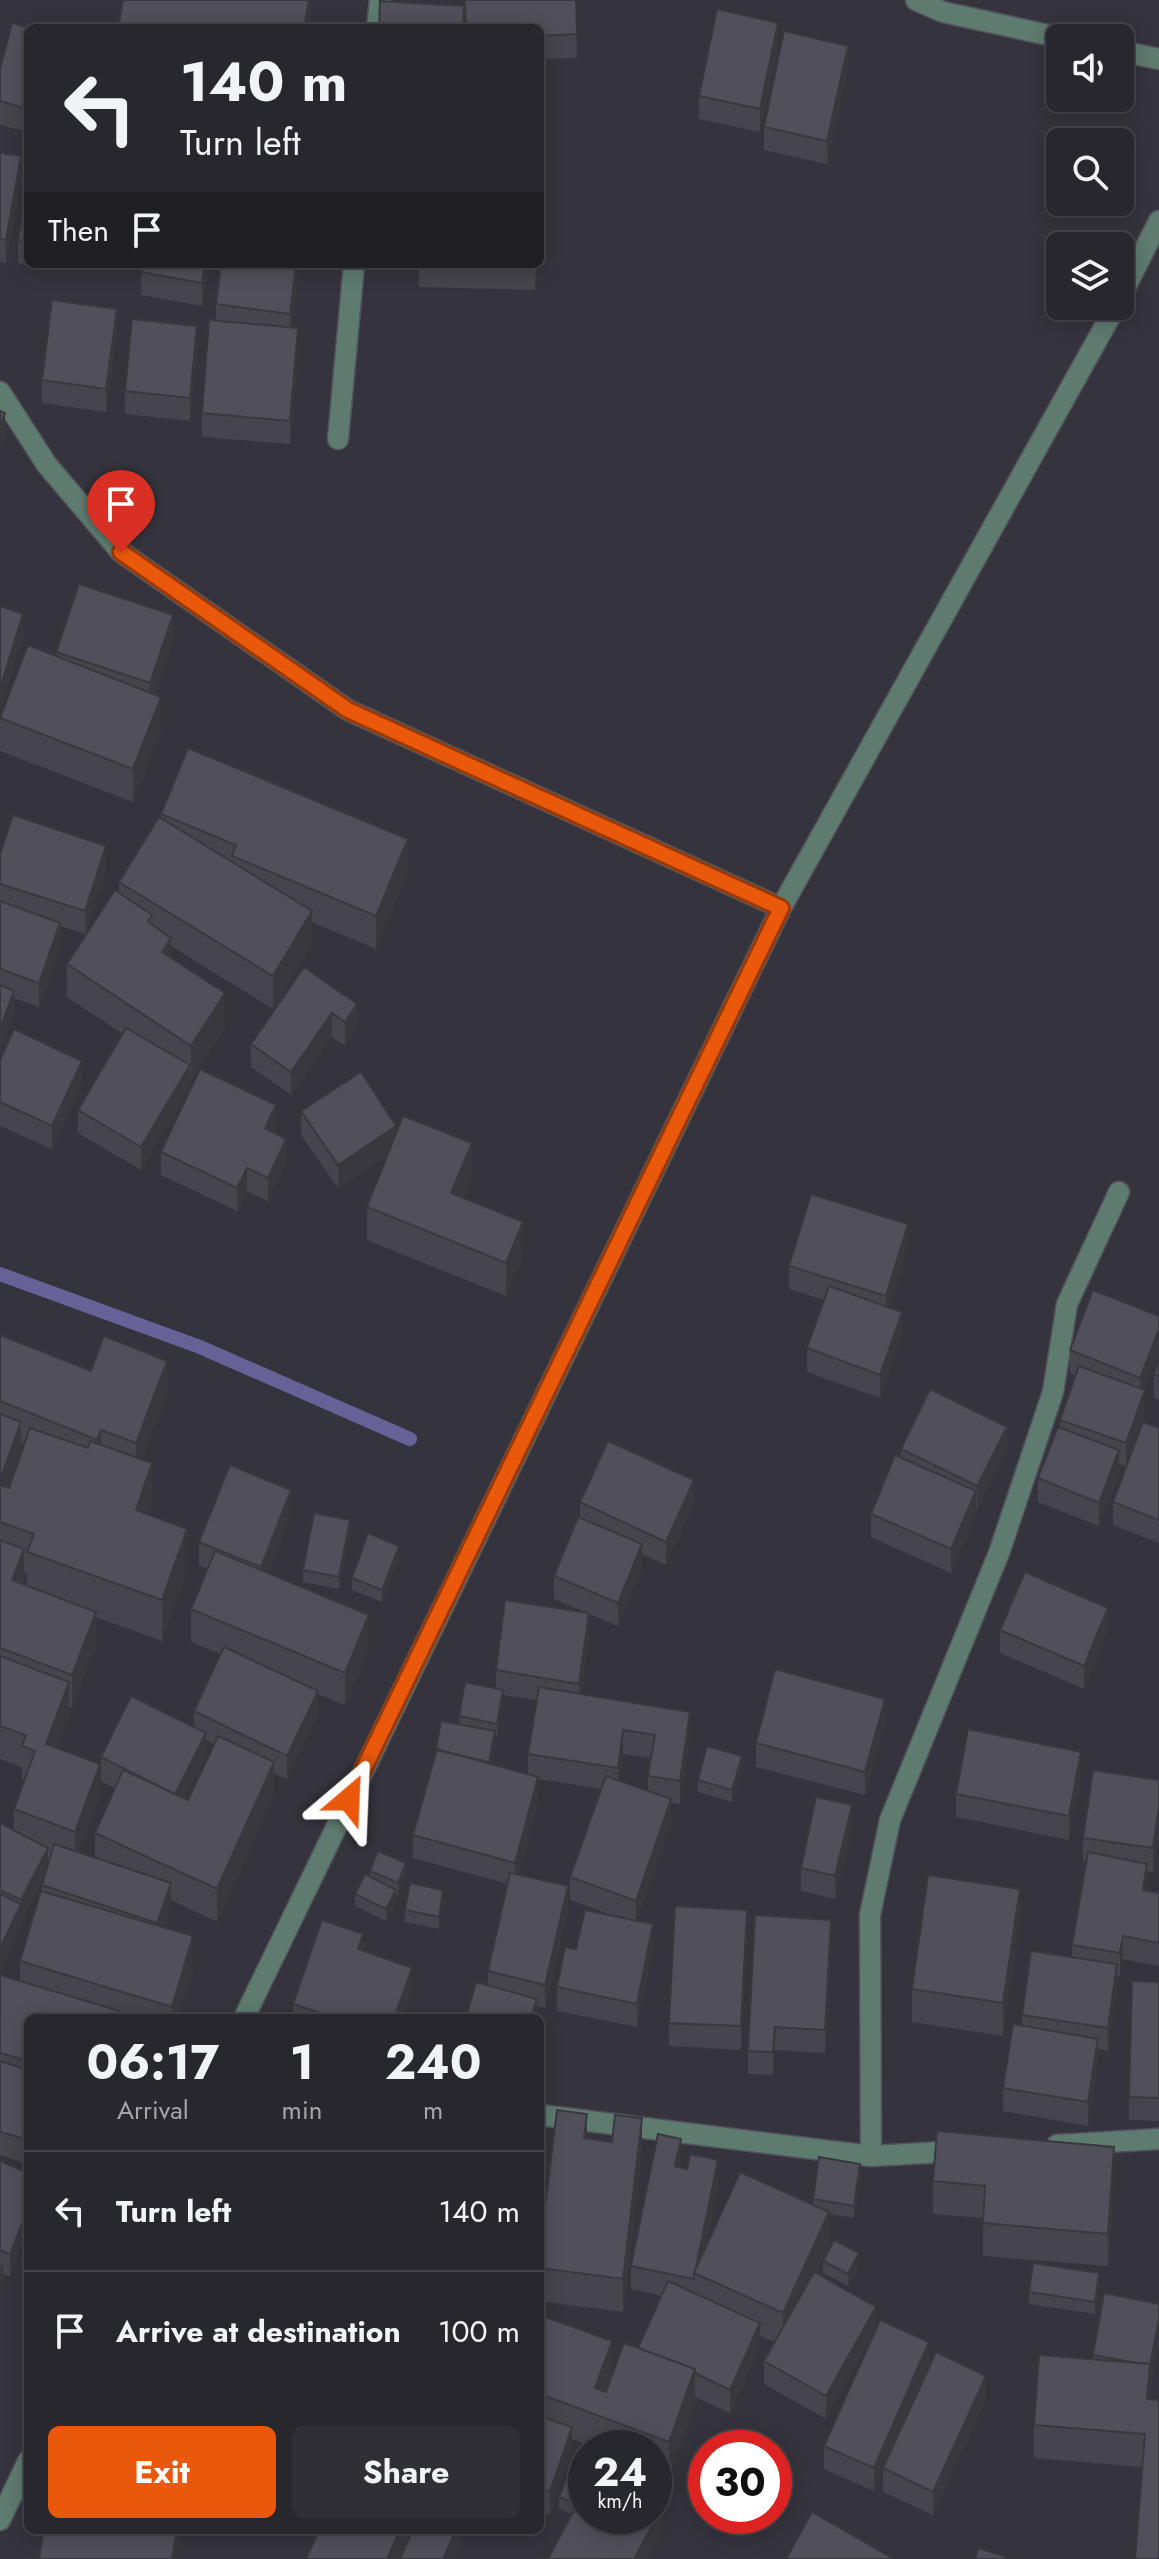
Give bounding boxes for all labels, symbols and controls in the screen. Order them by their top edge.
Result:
map controls [1046,24,1134,320]
button: sound [1046,24,1134,112]
text: 140 m [180,41,347,122]
icon: left [48,56,152,160]
text: Turn left [180,116,301,168]
button: search [1046,128,1134,216]
icon: arrive [125,208,169,252]
text: Then [48,209,109,252]
button: layers [1046,232,1134,320]
pin [87,470,155,552]
icon: arrive [99,482,143,526]
position arrow [307,1757,391,1841]
text: 06:17 [86,2028,219,2097]
text: 1 [290,2028,314,2097]
text: 240 [385,2028,482,2097]
text: Arrival [117,2091,189,2129]
text: min [282,2091,322,2129]
text: m [423,2091,443,2129]
icon: left [48,2189,92,2233]
text: Turn left [116,2190,231,2233]
text: 140 m [439,2190,520,2233]
icon: arrive [48,2309,92,2353]
text: Arrive at destination [116,2310,401,2353]
text: 100 m [438,2310,520,2353]
button: Exit [48,2426,276,2518]
button: Share [292,2426,520,2518]
speed limit sign: 30 [688,2430,792,2534]
text: 24 [593,2443,647,2501]
text: km/h [597,2487,643,2516]

